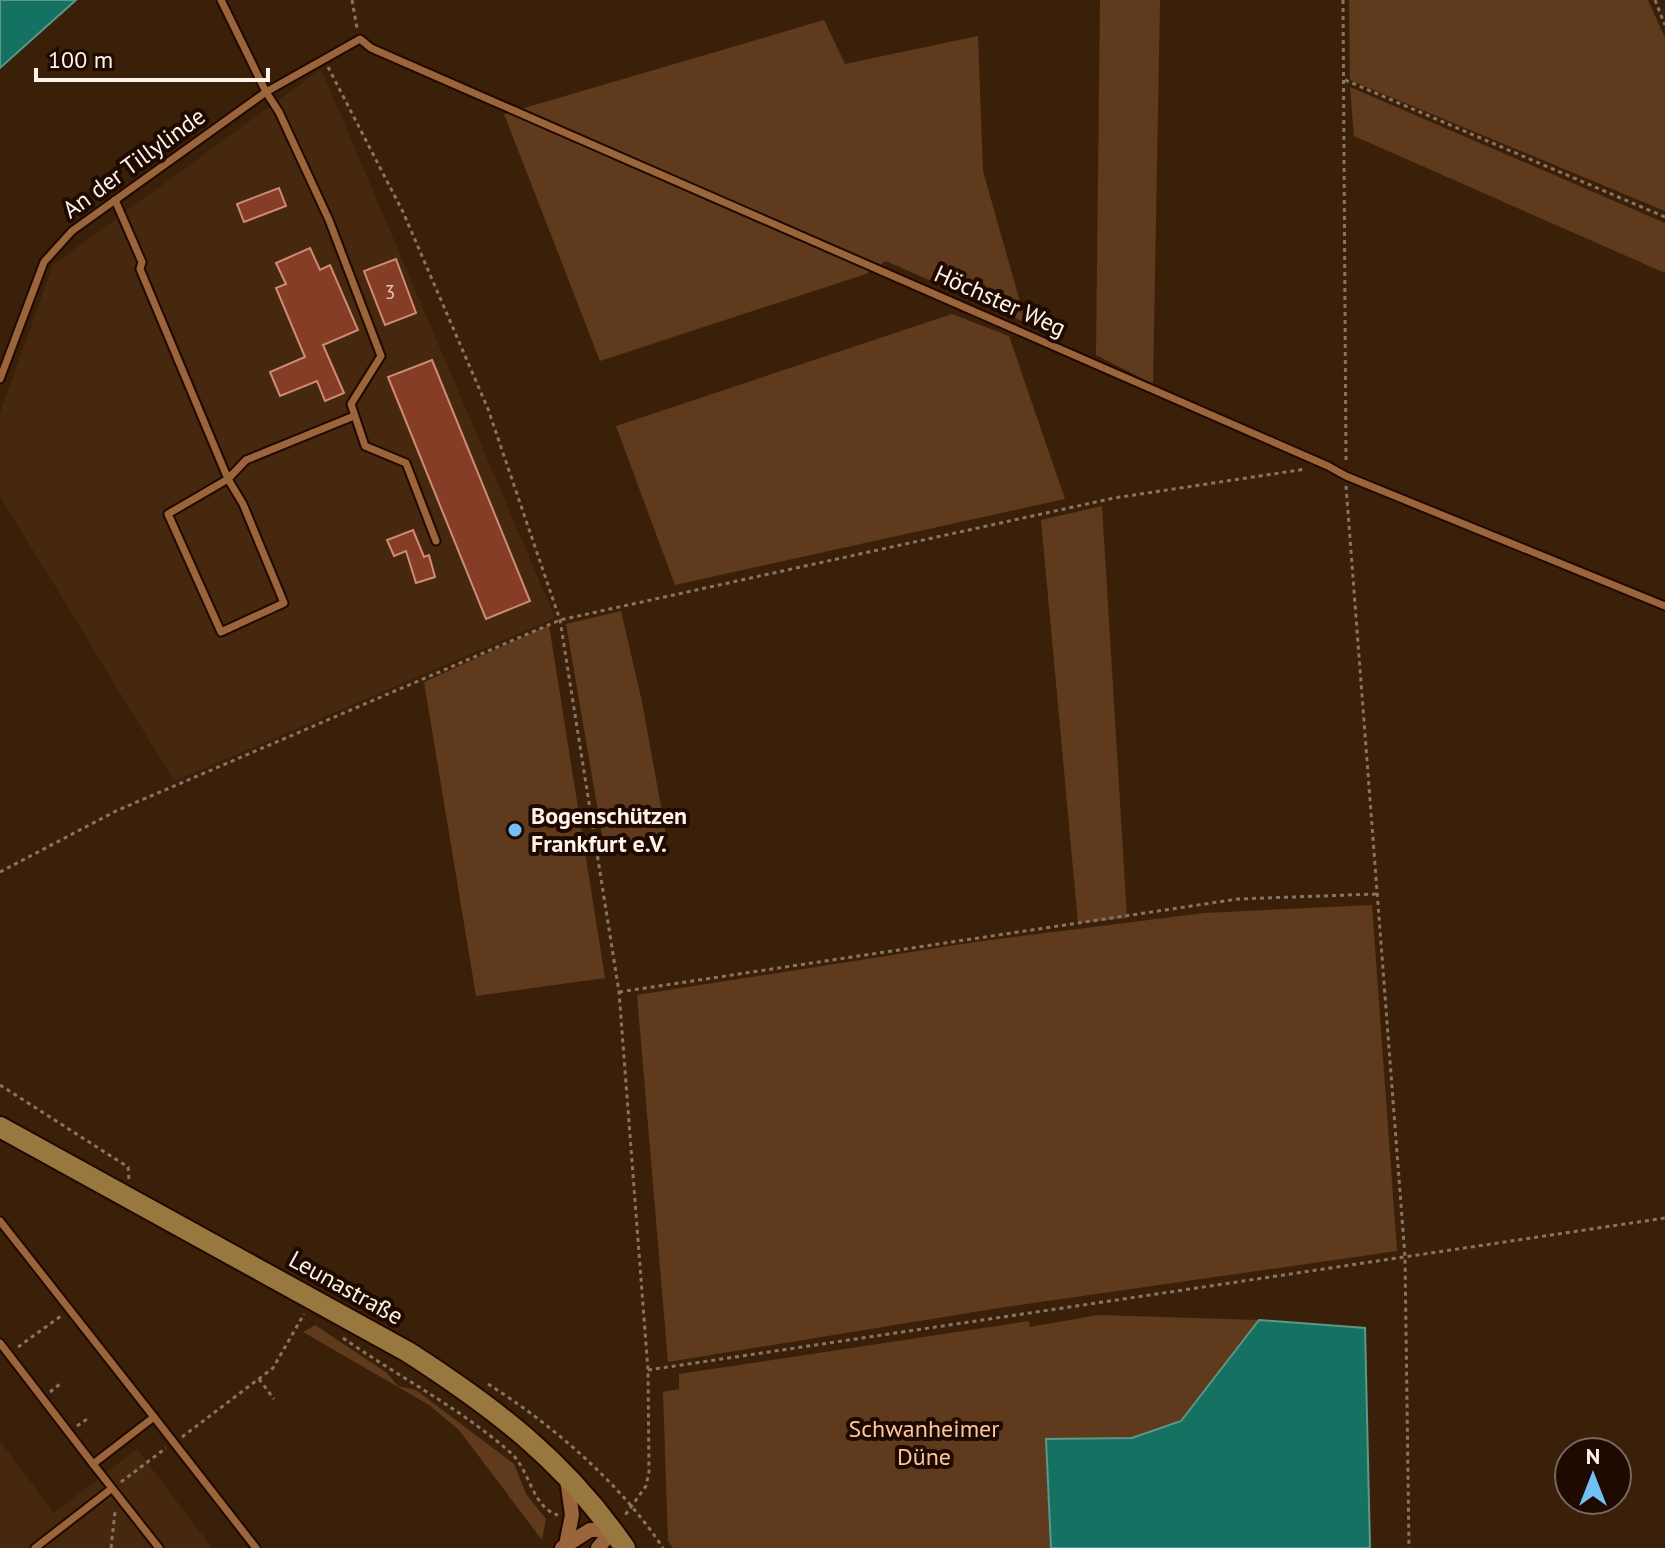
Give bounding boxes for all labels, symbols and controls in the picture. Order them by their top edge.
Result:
scale bar [36,32,268,82]
text: 100 m [48,44,113,75]
street label: An der Tillylinde [56,100,211,225]
street label: Höchster Weg [930,258,1071,343]
house number: 3 [385,279,395,305]
place label: Bogenschützen Frankfurt e.V. [531,800,687,859]
marker: Bogenschützen Frankfurt e.V. [506,821,524,839]
street label: Leunastraße [284,1243,409,1332]
park label: Schwanheimer Düne [849,1413,999,1472]
north arrow [1553,1436,1633,1516]
text: N [1586,1442,1600,1470]

